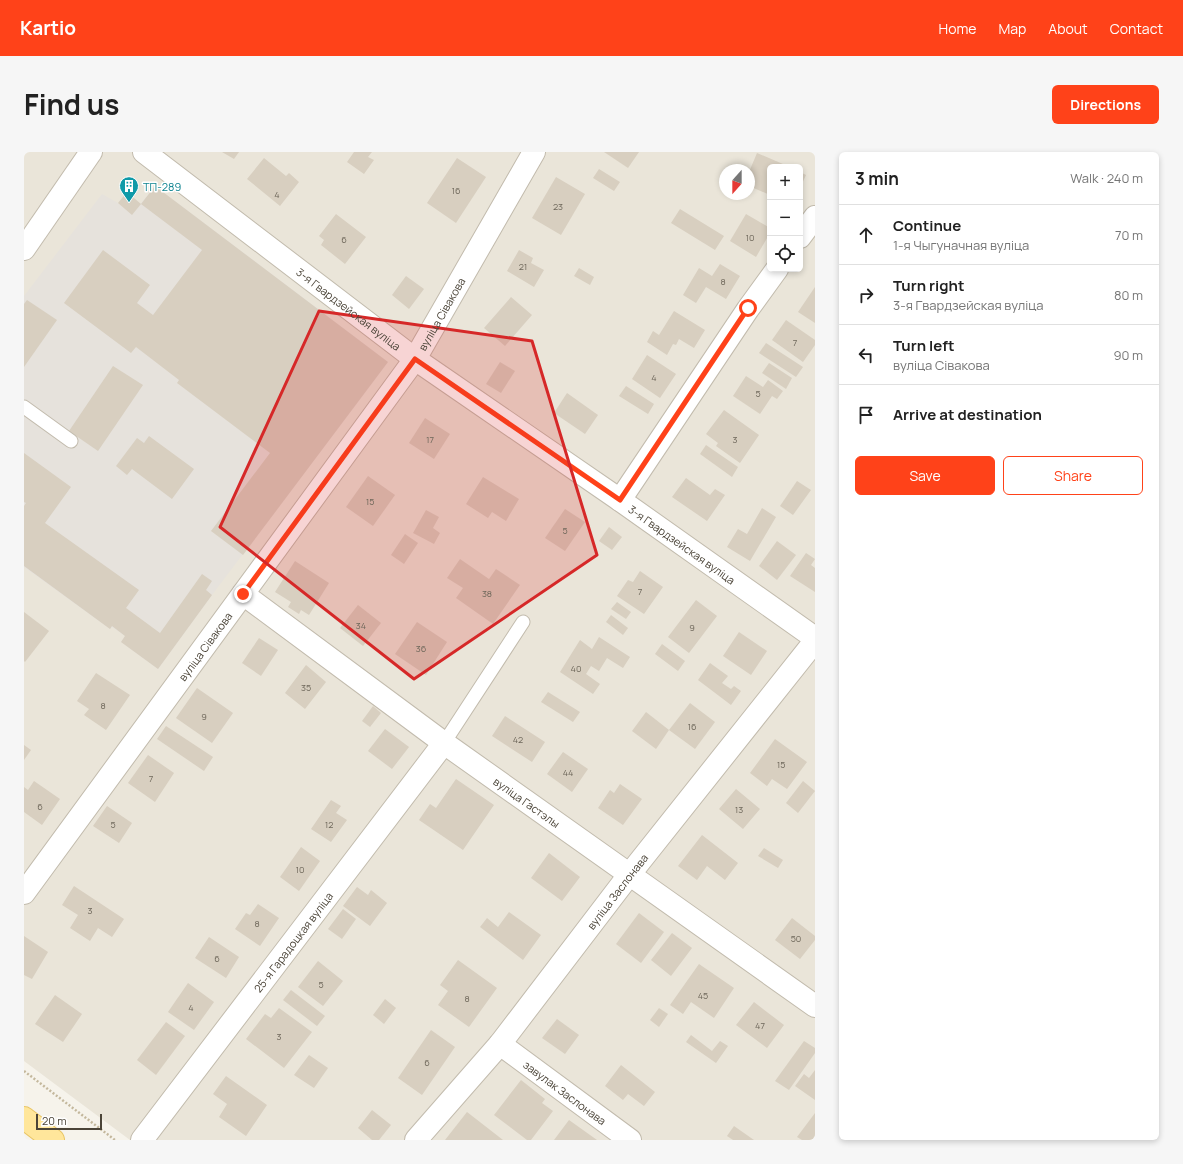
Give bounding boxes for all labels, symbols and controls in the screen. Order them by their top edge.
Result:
text: Kartio [20,15,76,41]
text: Home [939,19,976,38]
text: Map [998,19,1026,38]
text: About [1048,19,1088,38]
text: Contact [1110,19,1163,38]
text: Find us [24,85,119,123]
button: Directions [1052,85,1159,124]
north arrow [719,164,755,200]
map controls [767,164,803,272]
button: + [767,164,803,200]
text: 3 min [855,167,899,190]
text: Walk · 240 m [1070,169,1143,187]
building icon: ТП-289 [118,175,140,203]
place label: ТП-289 [143,179,181,194]
house number: 16 [451,184,461,197]
house number: 4 [274,188,280,201]
house number: 23 [553,200,563,213]
button: − [767,200,803,236]
text: Continue [893,215,961,236]
icon: ahead [855,224,877,246]
text: 70 m [1115,226,1143,244]
house number: 10 [746,231,755,244]
house number: 6 [341,233,347,246]
button: locate [767,236,803,272]
text: 1-я Чыгуначная вуліца [893,236,1029,254]
house number: 21 [519,260,527,273]
street label: 3-я Гвардзейская вуліца [294,264,404,353]
street label: вуліца Сівакова [414,275,468,353]
house number: 8 [720,275,726,288]
text: Turn right [893,275,964,296]
icon: right [855,284,877,306]
text: 80 m [1114,286,1143,304]
text: 3-я Гвардзейская вуліца [893,296,1044,314]
route start [739,299,757,317]
text: Turn left [893,335,955,356]
house number: 7 [793,336,798,349]
icon: left [855,344,877,366]
text: 90 m [1113,346,1143,364]
text: вуліца Сівакова [893,356,990,374]
house number: 4 [651,371,657,384]
house number: 5 [755,387,761,400]
icon: arrive [855,404,877,426]
text: Arrive at destination [893,404,1042,425]
house number: 17 [426,433,434,446]
house number: 3 [733,433,738,446]
button: Save [855,456,995,495]
button: Share [1003,456,1143,495]
house number: 15 [366,495,374,508]
street label: 3-я Гвардзейская вуліца [626,501,739,587]
house number: 5 [562,524,568,537]
route end [234,585,252,603]
house number: 7 [638,585,643,598]
house number: 38 [482,587,492,600]
street label: вуліца Сівакова [175,609,235,684]
house number: 34 [356,619,366,632]
house number: 9 [689,621,695,634]
house number: 36 [416,642,427,655]
house number: 40 [571,662,581,675]
house number: 35 [301,681,311,694]
house number: 8 [100,699,106,712]
house number: 9 [201,710,207,723]
house number: 16 [687,720,697,733]
house number: 42 [513,733,523,746]
house number: 15 [777,758,785,771]
house number: 44 [563,766,573,779]
house number: 7 [149,772,154,785]
street label: вуліца Гастэлы [491,773,563,831]
house number: 6 [37,800,43,813]
house number: 13 [735,803,743,816]
house number: 5 [110,818,116,831]
house number: 12 [325,818,333,831]
street label: вуліца Заслонава [583,850,651,932]
house number: 10 [296,863,305,876]
street label: 25-я Гарадоцкая вуліца [251,889,335,995]
house number: 3 [88,904,93,917]
house number: 8 [254,917,260,930]
house number: 50 [791,932,801,945]
house number: 6 [214,952,220,965]
house number: 5 [318,979,324,989]
house number: 45 [698,989,708,1002]
house number: 8 [464,992,470,1005]
house number: 4 [188,1001,194,1014]
house number: 47 [755,1019,765,1032]
house number: 3 [277,1030,282,1043]
house number: 6 [424,1056,430,1069]
street label: завулак Заслонава [521,1057,610,1128]
scale bar [36,1112,102,1131]
text: 20 m [42,1113,67,1128]

